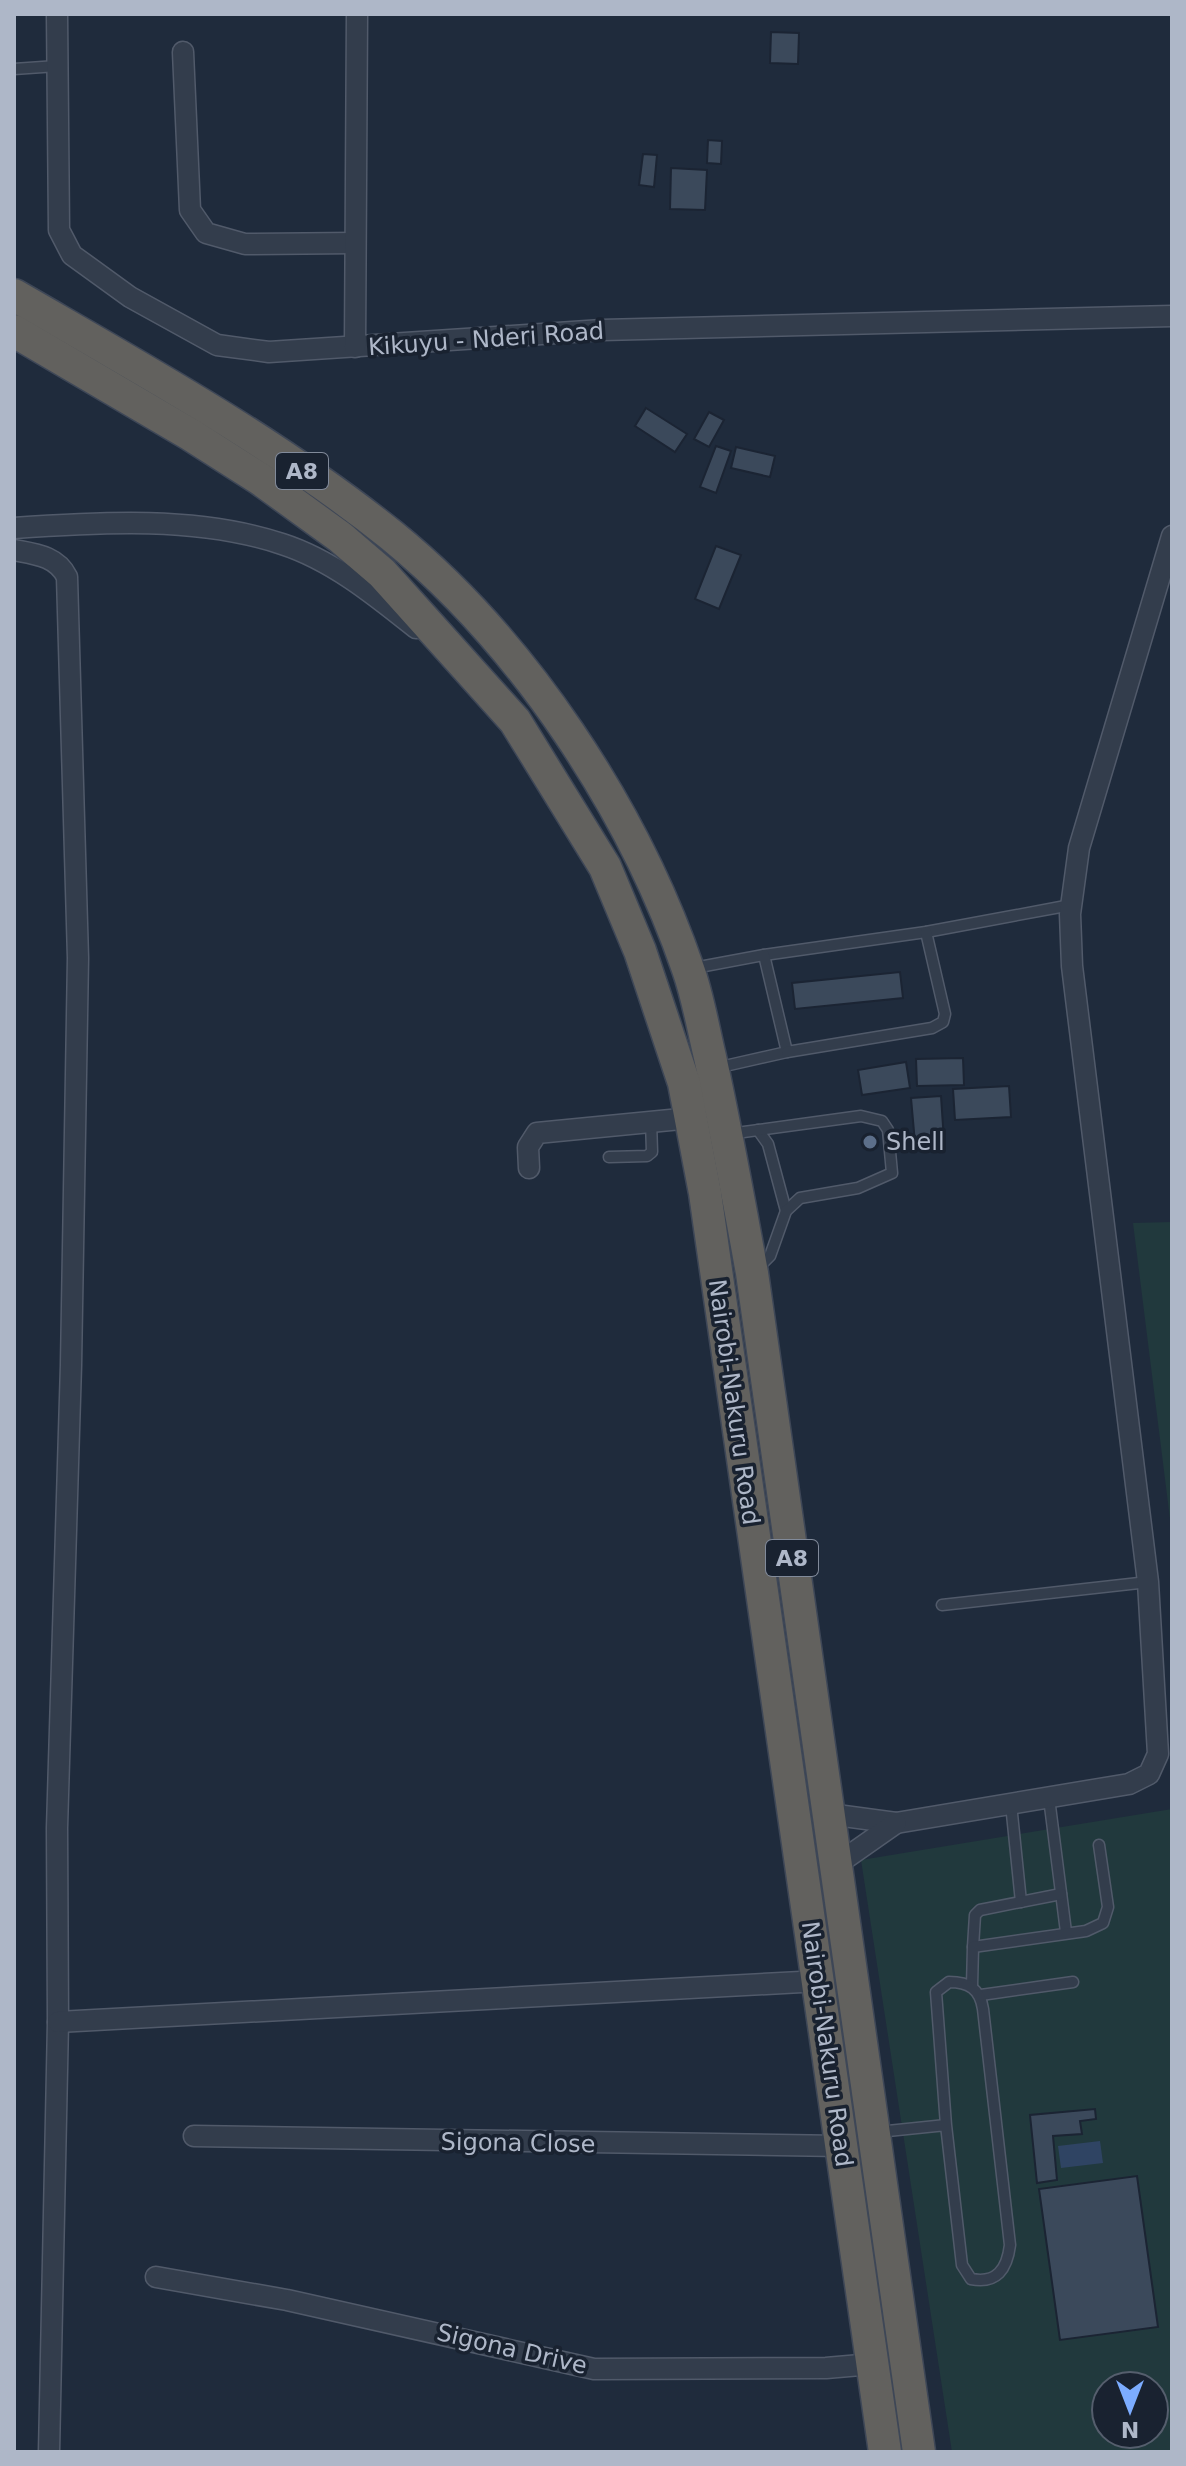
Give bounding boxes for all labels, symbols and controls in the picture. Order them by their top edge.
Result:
street label: Kikuyu - Nderi Road [367,317,605,361]
road number: A8 [276,453,328,489]
place label: Shell [886,1128,945,1156]
marker: Shell [861,1133,879,1151]
street label: Nairobi-Nakuru Road [703,1277,765,1527]
road number: A8 [766,1540,818,1576]
street label: Nairobi-Nakuru Road [796,1919,858,2169]
street label: Sigona Close [440,2128,596,2158]
street label: Sigona Drive [434,2318,590,2380]
north arrow [1090,2370,1170,2450]
text: N [1121,2417,1139,2442]

